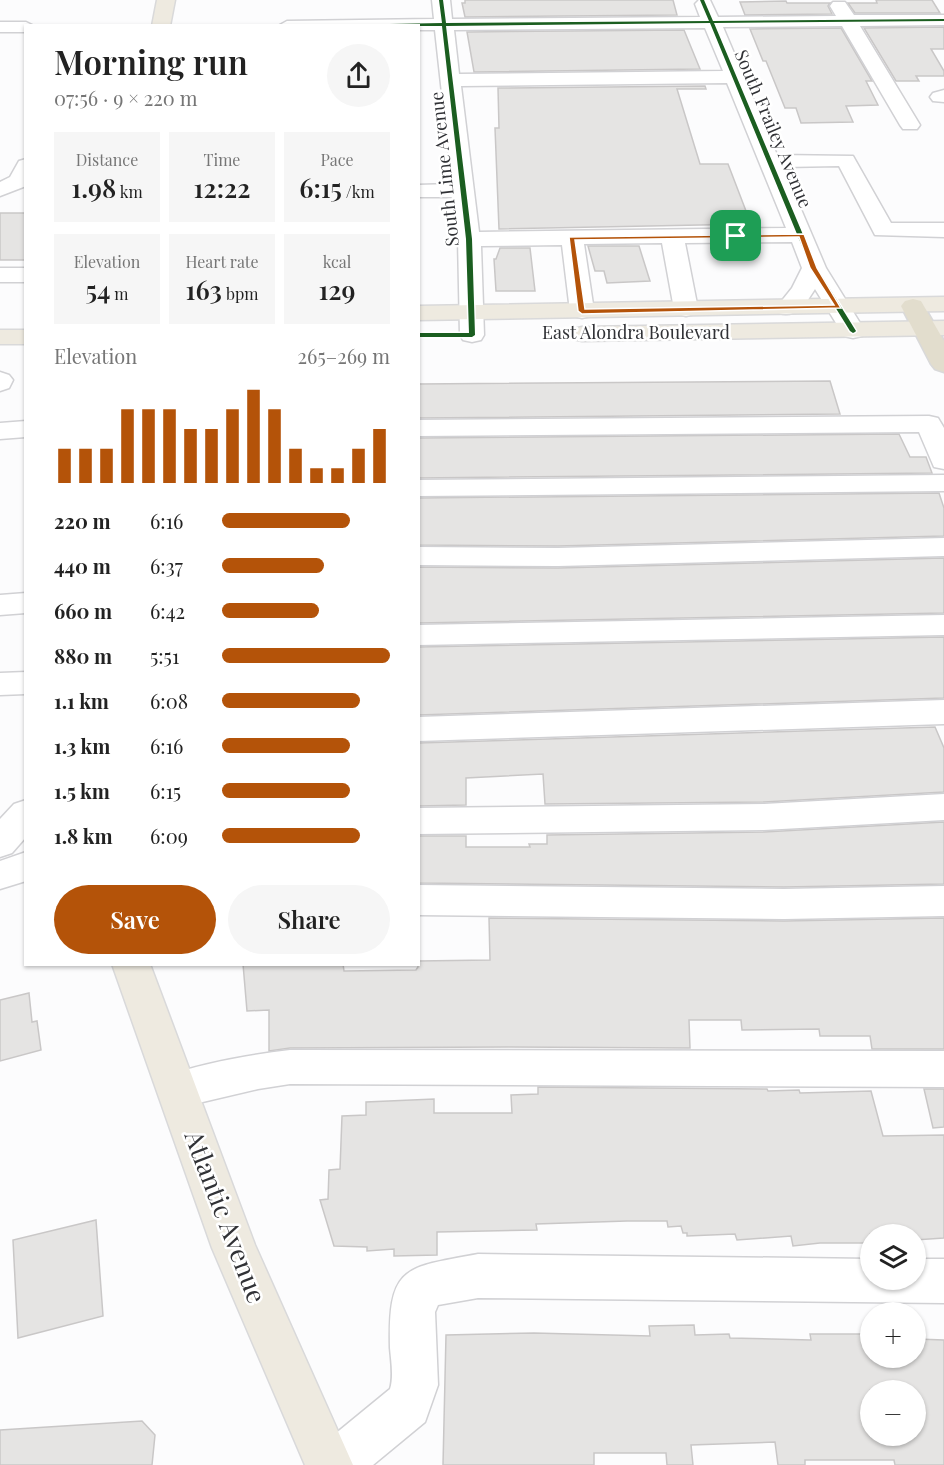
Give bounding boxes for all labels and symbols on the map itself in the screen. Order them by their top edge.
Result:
street label: South Frailey Avenue [730,46,818,211]
street label: South Lime Avenue [424,90,464,248]
pin [710,210,761,261]
street label: East Alondra Boulevard [542,320,730,344]
street label: Atlantic Avenue [177,1124,275,1308]

